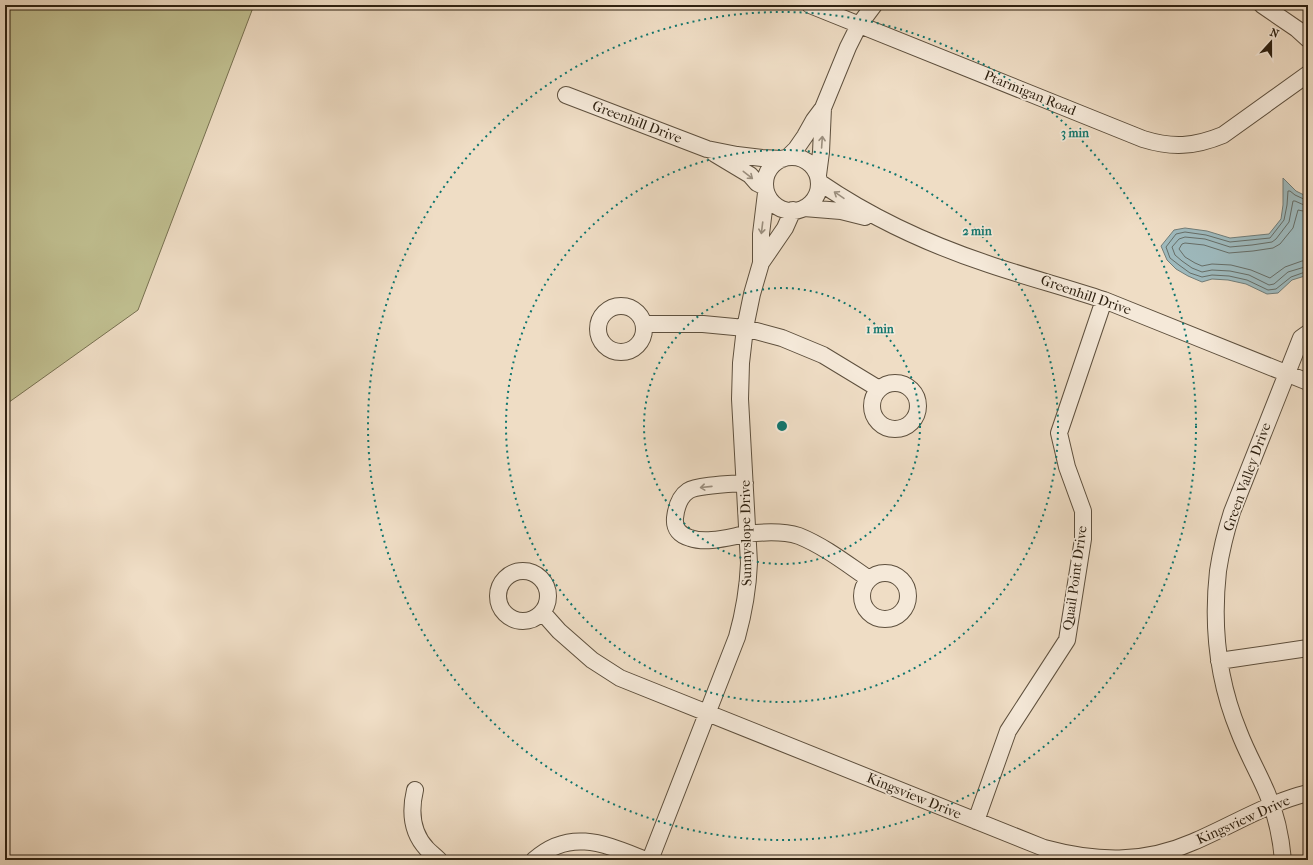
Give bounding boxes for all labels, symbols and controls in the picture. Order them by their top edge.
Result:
north arrow [1251,22,1291,62]
text: N [1268,26,1281,41]
street label: Ptarmigan Road [981,67,1079,119]
street label: Greenhill Drive [590,97,684,147]
text: 3 min [1061,126,1090,141]
one-way arrow [819,136,826,149]
one-way arrow [743,171,754,180]
one-way arrow [833,191,844,199]
one-way arrow [758,221,766,234]
text: 2 min [962,224,993,238]
street label: Greenhill Drive [1038,272,1134,318]
text: 1 min [866,322,895,336]
centre of rings [775,419,789,433]
street label: Green Valley Drive [1219,420,1275,534]
street label: Sunnyslope Drive [737,480,755,586]
one-way arrow [700,483,713,491]
street label: Quail Point Drive [1059,524,1091,632]
street label: Kingsview Drive [864,769,964,823]
street label: Kingsview Drive [1194,792,1292,848]

